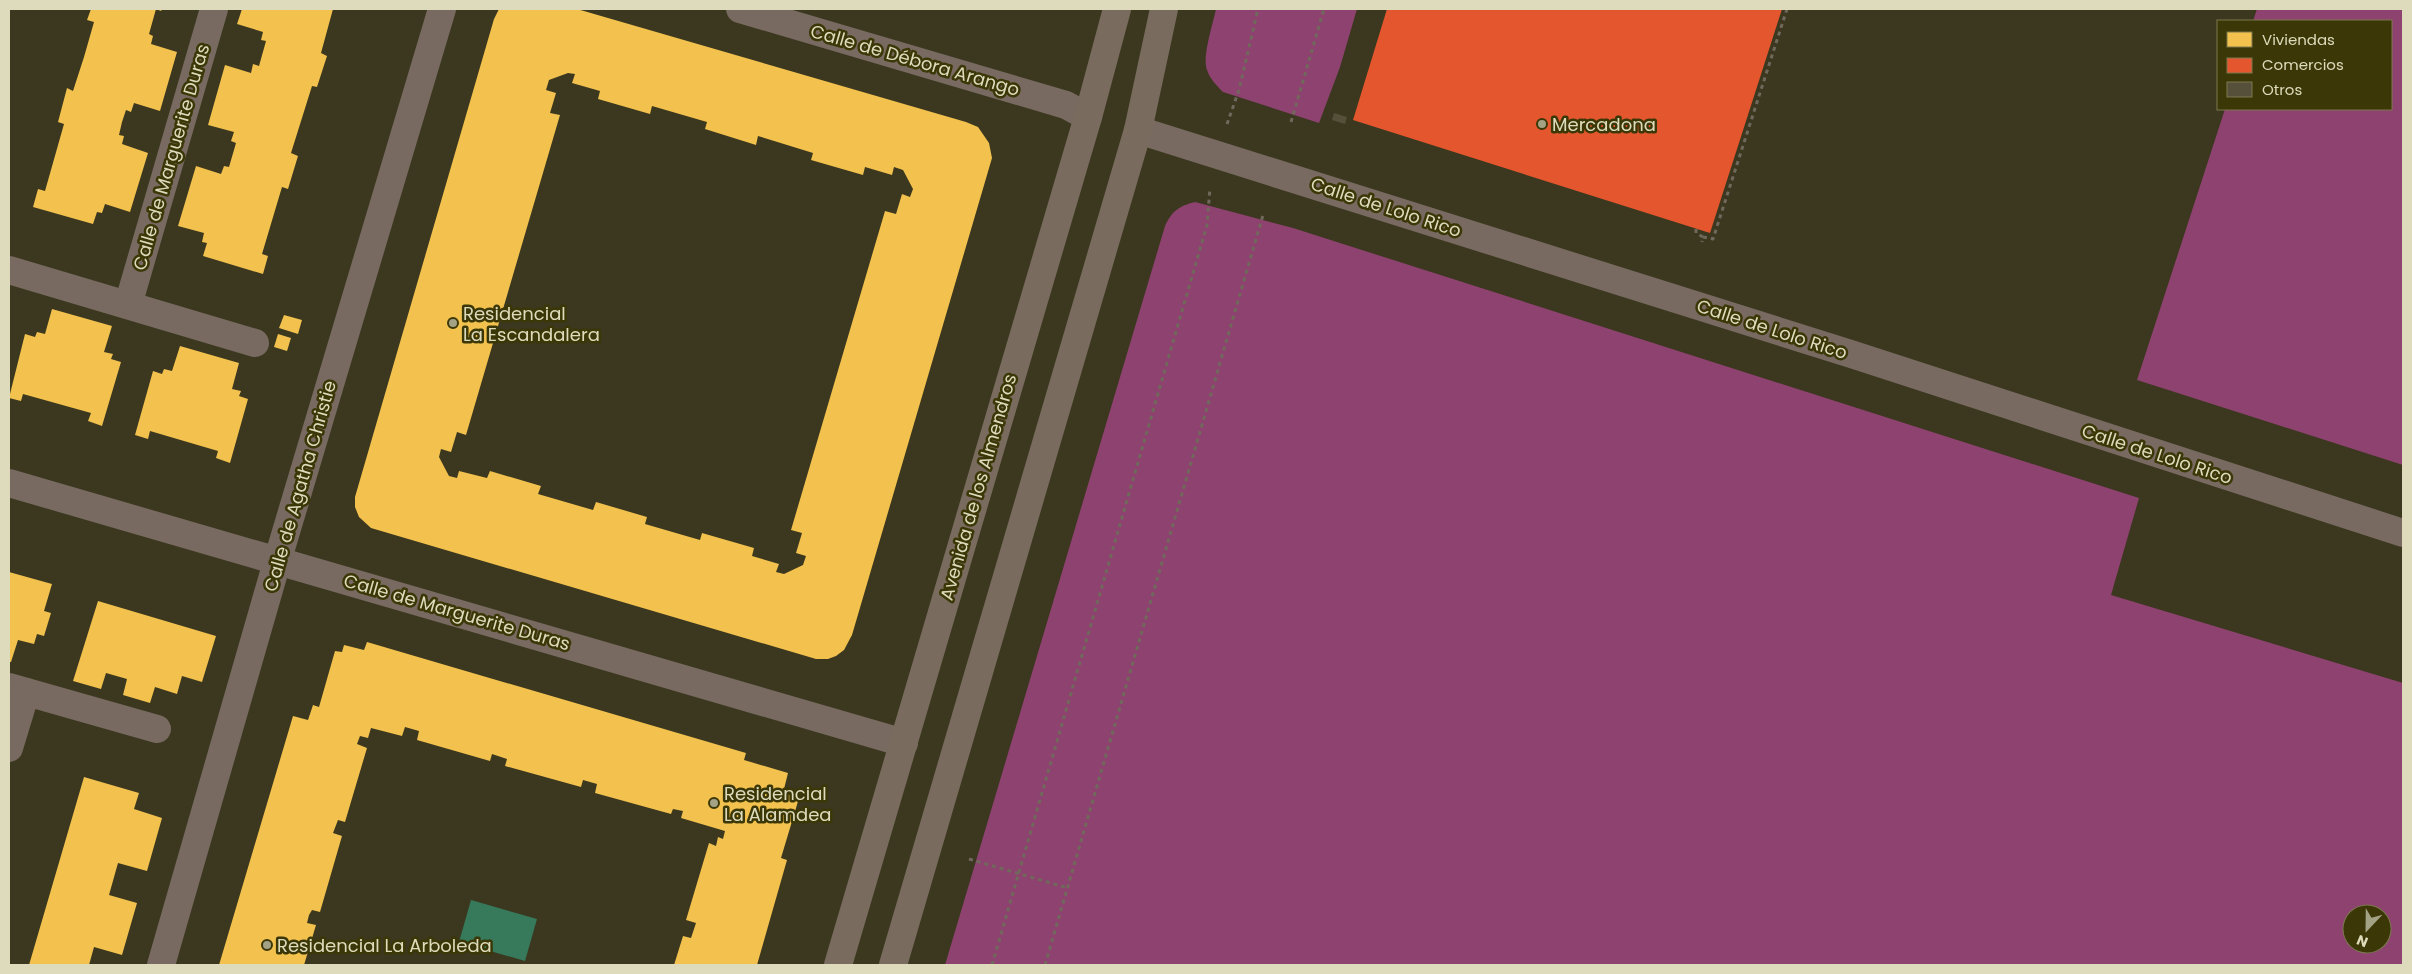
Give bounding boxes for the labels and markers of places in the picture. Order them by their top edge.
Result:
place label: Mercadona [1552,112,1656,137]
marker: Mercadona [1536,118,1548,130]
place label: Residencial La Escandalera [463,301,600,347]
marker: Residencial La Escandalera [447,317,459,329]
place label: Residencial La Alamdea [724,781,832,827]
marker: Residencial La Alamdea [708,797,720,809]
place label: Residencial La Arboleda [277,933,492,958]
marker: Residencial La Arboleda [261,939,273,951]

